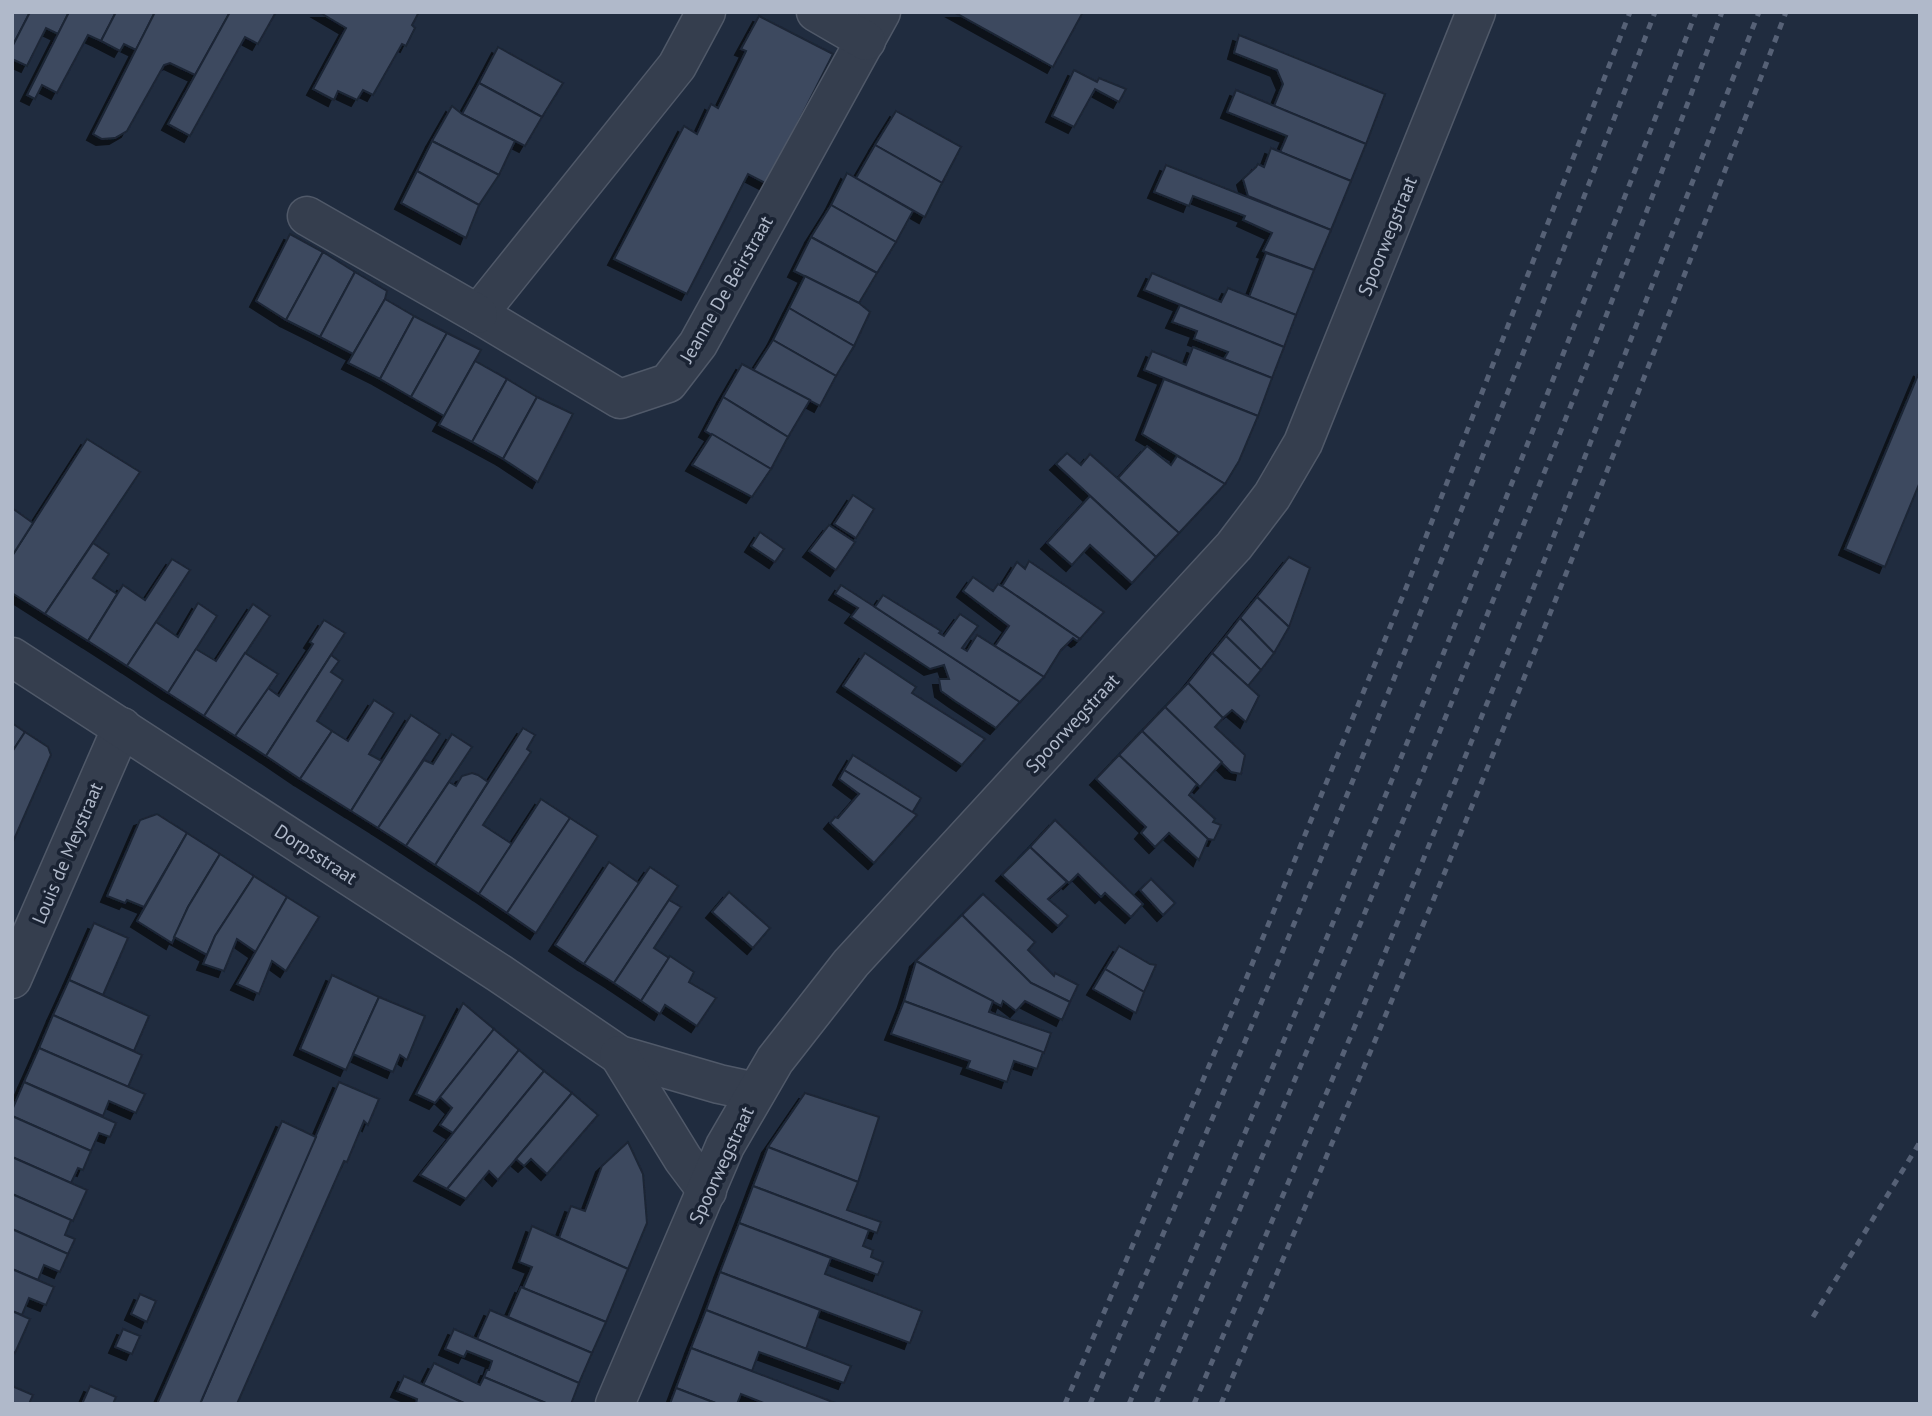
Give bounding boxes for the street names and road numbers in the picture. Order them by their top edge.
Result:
street label: Spoorwegstraat [1352,172,1422,299]
street label: Jeanne De Beirstraat [674,211,778,368]
street label: Spoorwegstraat [1020,668,1124,778]
street label: Louis de Meystraat [26,778,108,927]
street label: Dorpsstraat [270,818,362,890]
street label: Spoorwegstraat [683,1102,759,1228]

